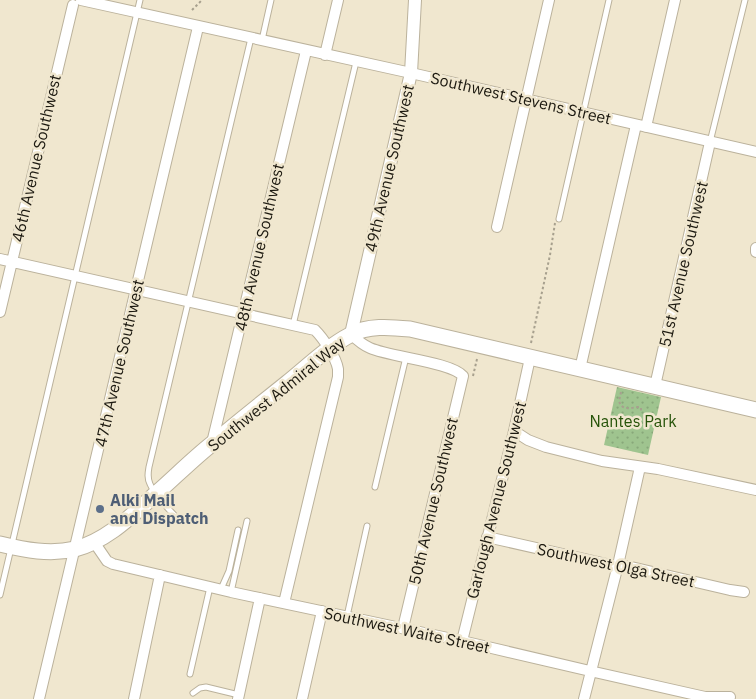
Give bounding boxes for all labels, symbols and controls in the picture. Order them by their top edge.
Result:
street label: Southwest Stevens Street [429,67,613,129]
street label: 46th Avenue Southwest [7,72,65,244]
street label: 49th Avenue Southwest [360,82,418,254]
street label: 48th Avenue Southwest [230,161,288,333]
street label: 51st Avenue Southwest [654,179,712,349]
street label: 47th Avenue Southwest [90,277,148,449]
street label: Southwest Admiral Way [203,333,349,455]
street label: Garlough Avenue Southwest [462,399,530,601]
park label: Nantes Park [589,411,677,431]
street label: 50th Avenue Southwest [404,415,462,587]
place label: Alki Mail and Dispatch [110,490,209,528]
marker: Alki Mail and Dispatch [94,503,106,515]
street label: Southwest Olga Street [536,539,696,591]
street label: Southwest Waite Street [322,603,492,657]

